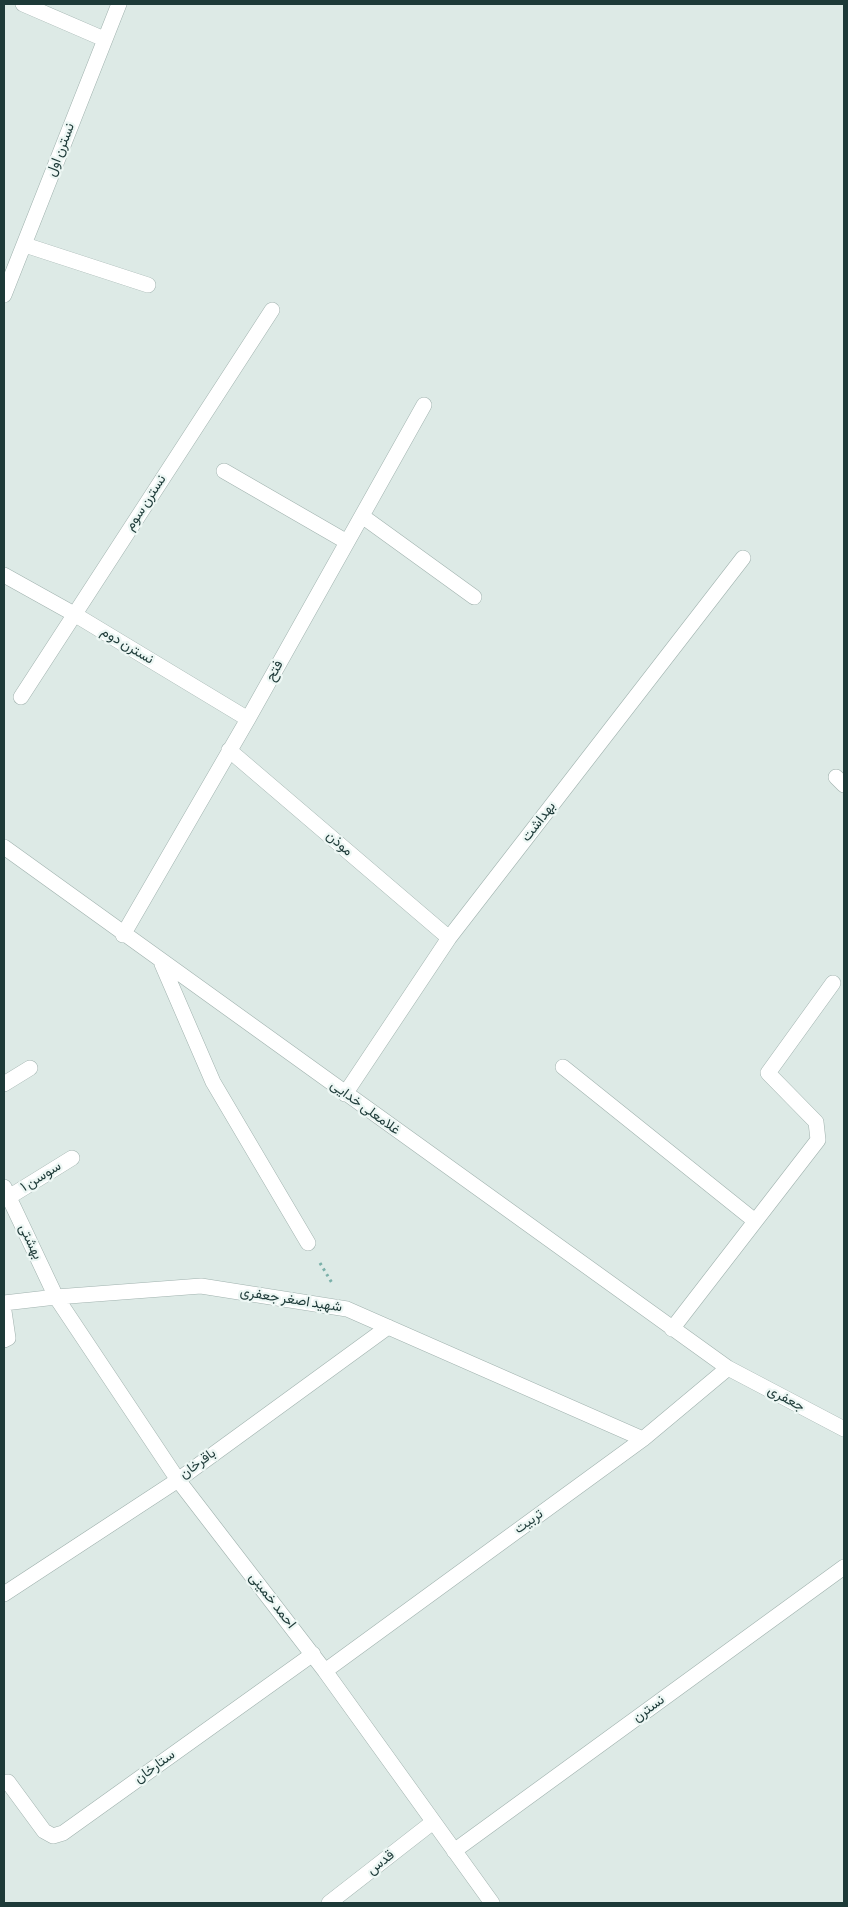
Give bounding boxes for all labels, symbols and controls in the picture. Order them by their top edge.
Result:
street label: نسترن اول [43,121,79,179]
street label: نسترن سوم [122,472,170,534]
street label: نسترن دوم [97,624,157,668]
street label: فتح [263,658,287,684]
street label: بهداشت [518,799,560,845]
street label: موذن [322,828,356,860]
street label: غلامعلی خدایی [327,1077,403,1139]
street label: سوسن ۱ [18,1158,64,1196]
street label: بهشتی [15,1222,45,1262]
street label: شهید اصغر جعفری [239,1284,343,1316]
street label: جعفری [765,1382,807,1416]
street label: باقرخان [176,1445,220,1483]
street label: تربیت [511,1506,547,1538]
street label: احمد خمینی [245,1570,299,1632]
street label: نسترن [630,1692,668,1726]
street label: ستارخان [131,1747,179,1787]
street label: قدس [364,1847,398,1879]

